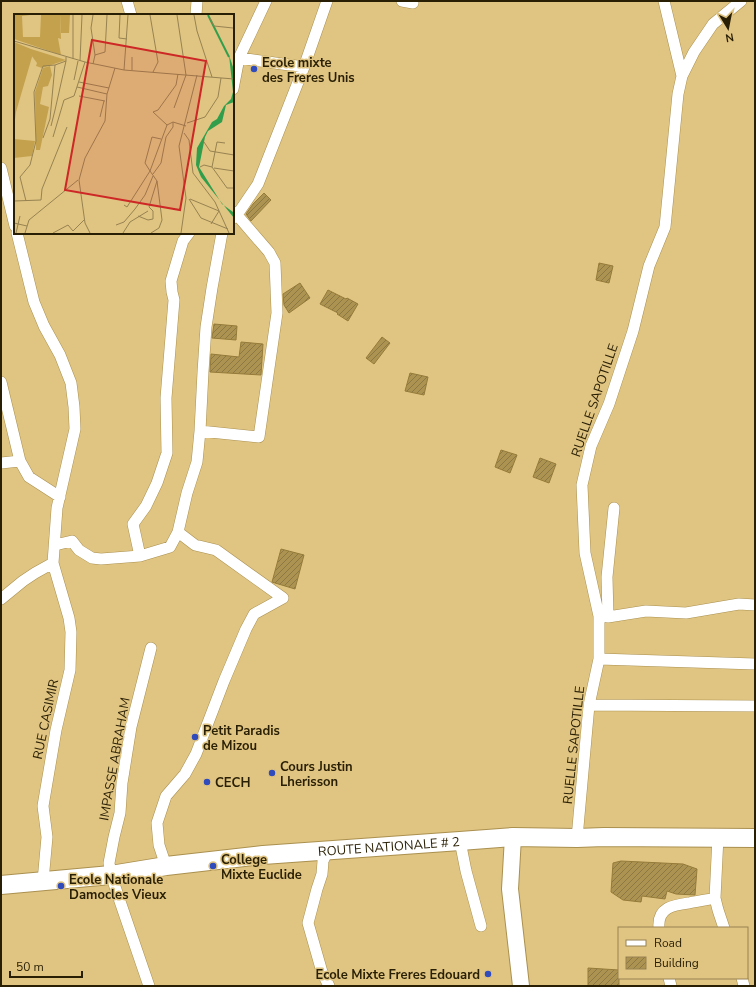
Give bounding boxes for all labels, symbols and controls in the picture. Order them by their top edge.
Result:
north arrow [708,8,748,48]
inset map [14,14,234,234]
text: N [724,29,735,45]
place label: Ecole mixte des Freres Unis [262,54,355,87]
marker: Ecole mixte des Freres Unis [249,64,259,74]
street label: RUELLE SAPOTILLE [567,341,623,459]
street label: RUE CASIMIR [29,677,63,761]
street label: RUELLE SAPOTILLE [559,685,589,805]
street label: IMPASSE ABRAHAM [95,696,135,822]
place label: Petit Paradis de Mizou [203,722,280,755]
marker: Petit Paradis de Mizou [190,732,200,742]
place label: Cours Justin Lherisson [280,758,353,791]
marker: Cours Justin Lherisson [267,768,277,778]
place label: CECH [215,774,250,792]
marker: CECH [202,777,212,787]
street label: ROUTE NATIONALE # 2 [317,833,460,861]
place label: College Mixte Euclide [221,851,302,884]
marker: College Mixte Euclide [208,861,218,871]
place label: Ecole Nationale Damocles Vieux [69,871,167,904]
marker: Ecole Nationale Damocles Vieux [56,881,66,891]
legend [618,927,748,979]
text: Road [654,935,682,951]
scale bar [10,953,82,979]
text: Building [654,955,699,971]
text: 50 m [16,959,44,975]
place label: Ecole Mixte Freres Edouard [315,966,480,984]
marker: Ecole Mixte Freres Edouard [483,969,493,979]

